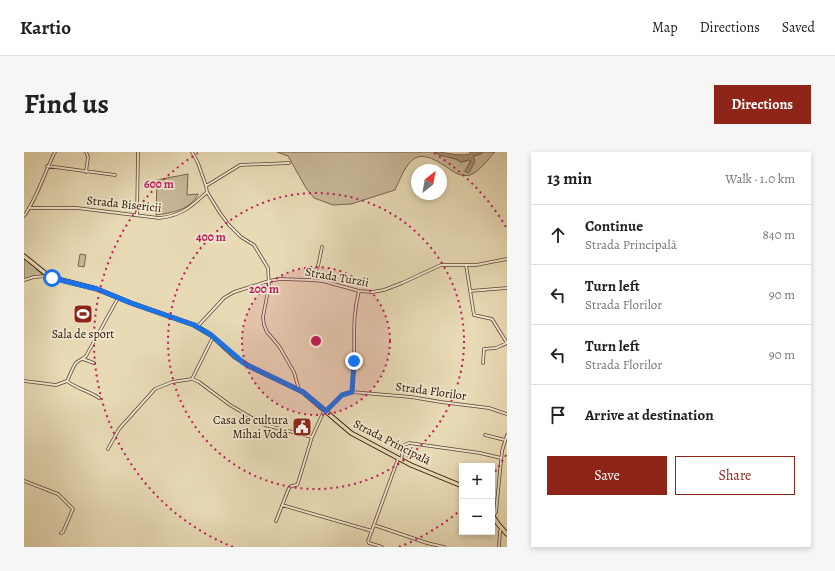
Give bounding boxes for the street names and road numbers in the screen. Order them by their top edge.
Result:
street label: Strada Bisericii [86,192,162,216]
street label: Strada Turzii [304,264,370,290]
street label: Strada Florilor [395,378,468,404]
street label: Strada Principală [351,416,434,469]

